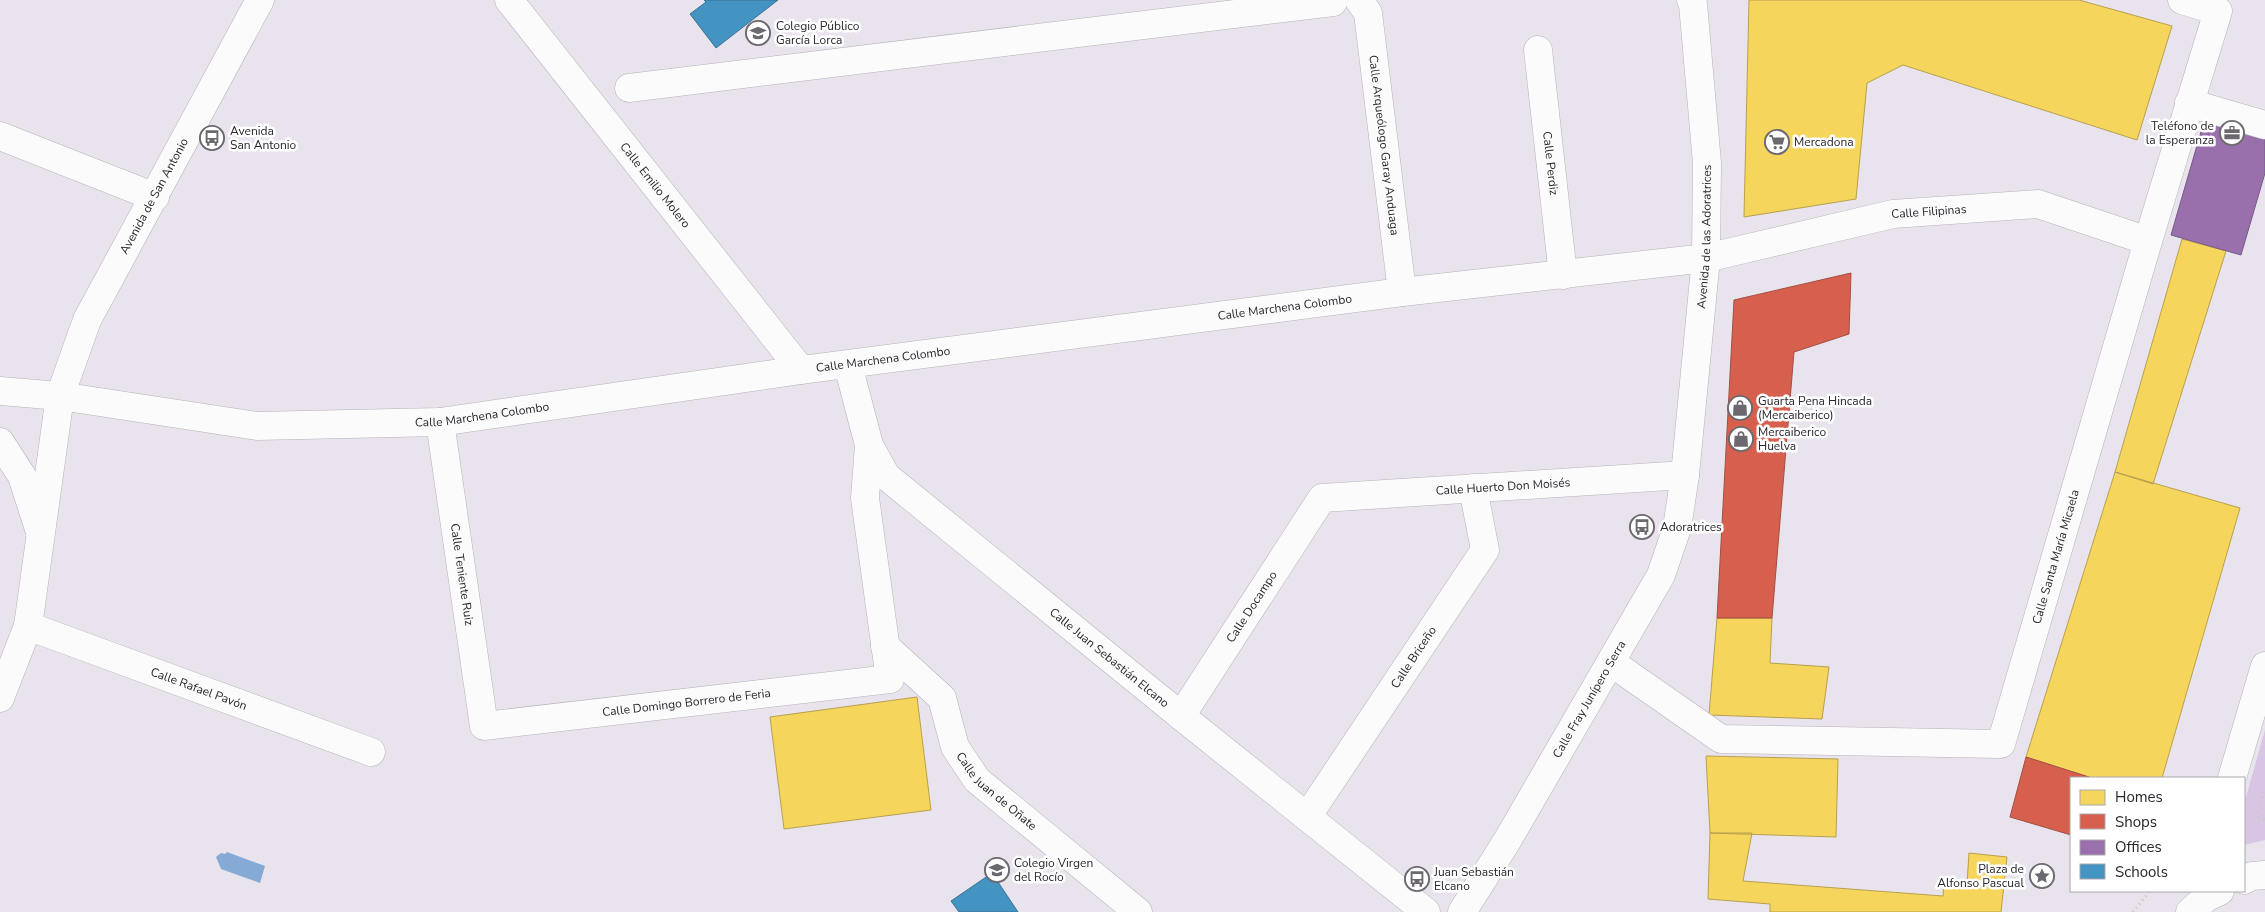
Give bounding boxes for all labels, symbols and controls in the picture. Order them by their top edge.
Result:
place label: Colegio Público García Lorca [776,18,860,48]
school or university icon: Colegio Público García Lorca [745,20,771,46]
street label: Calle Arqueólogo Garay Anduaga [1365,54,1403,236]
place label: Teléfono de la Esperanza [2146,118,2214,148]
office icon: Teléfono de la Esperanza [2219,120,2245,146]
place label: Avenida San Antonio [230,123,297,153]
bus stop icon: Avenida San Antonio [199,125,225,151]
supermarket icon: Mercadona [1764,129,1790,155]
street label: Calle Perdiz [1539,131,1562,196]
place label: Mercadona [1794,134,1854,150]
street label: Avenida de San Antonio [116,135,192,257]
street label: Calle Emilio Molero [616,139,694,232]
street label: Avenida de las Adoratrices [1693,164,1715,309]
street label: Calle Filipinas [1891,201,1967,222]
street label: Calle Marchena Colombo [1217,291,1353,324]
street label: Calle Marchena Colombo [815,343,951,376]
place label: Guarta Pena Hincada (Mercaiberico) [1758,393,1872,423]
shop icon: Guarta Pena Hincada (Mercaiberico) [1727,395,1753,421]
street label: Calle Marchena Colombo [415,398,550,431]
place label: Mercaiberico Huelva [1758,424,1826,454]
shop icon: Mercaiberico Huelva [1728,426,1754,452]
street label: Calle Huerto Don Moisés [1435,474,1571,499]
street label: Calle Santa María Micaela [2028,488,2083,626]
bus stop icon: Adoratrices [1629,514,1655,540]
place label: Adoratrices [1660,519,1722,535]
street label: Calle Teniente Ruiz [447,522,477,627]
street label: Calle Docampo [1223,568,1281,646]
street label: Calle Juan Sebastián Elcano [1046,604,1173,711]
street label: Calle Briceño [1387,623,1440,691]
street label: Calle Fray Junípero Serra [1549,637,1629,761]
street label: Calle Rafael Pavón [148,664,249,714]
street label: Calle Domingo Borrero de Feria [601,685,772,720]
street label: Calle Juan de Oñate [953,749,1040,834]
legend [2070,777,2245,892]
text: Homes [2115,787,2163,807]
text: Shops [2115,812,2157,832]
text: Offices [2115,837,2162,857]
place label: Colegio Virgen del Rocío [1014,855,1093,885]
school or university icon: Colegio Virgen del Rocío [984,857,1010,883]
place label: Plaza de Alfonso Pascual [1937,861,2024,891]
text: Schools [2115,862,2168,882]
place icon: Plaza de Alfonso Pascual [2029,863,2055,889]
place label: Juan Sebastián Elcano [1433,864,1514,894]
bus stop icon: Juan Sebastián Elcano [1404,866,1430,892]

